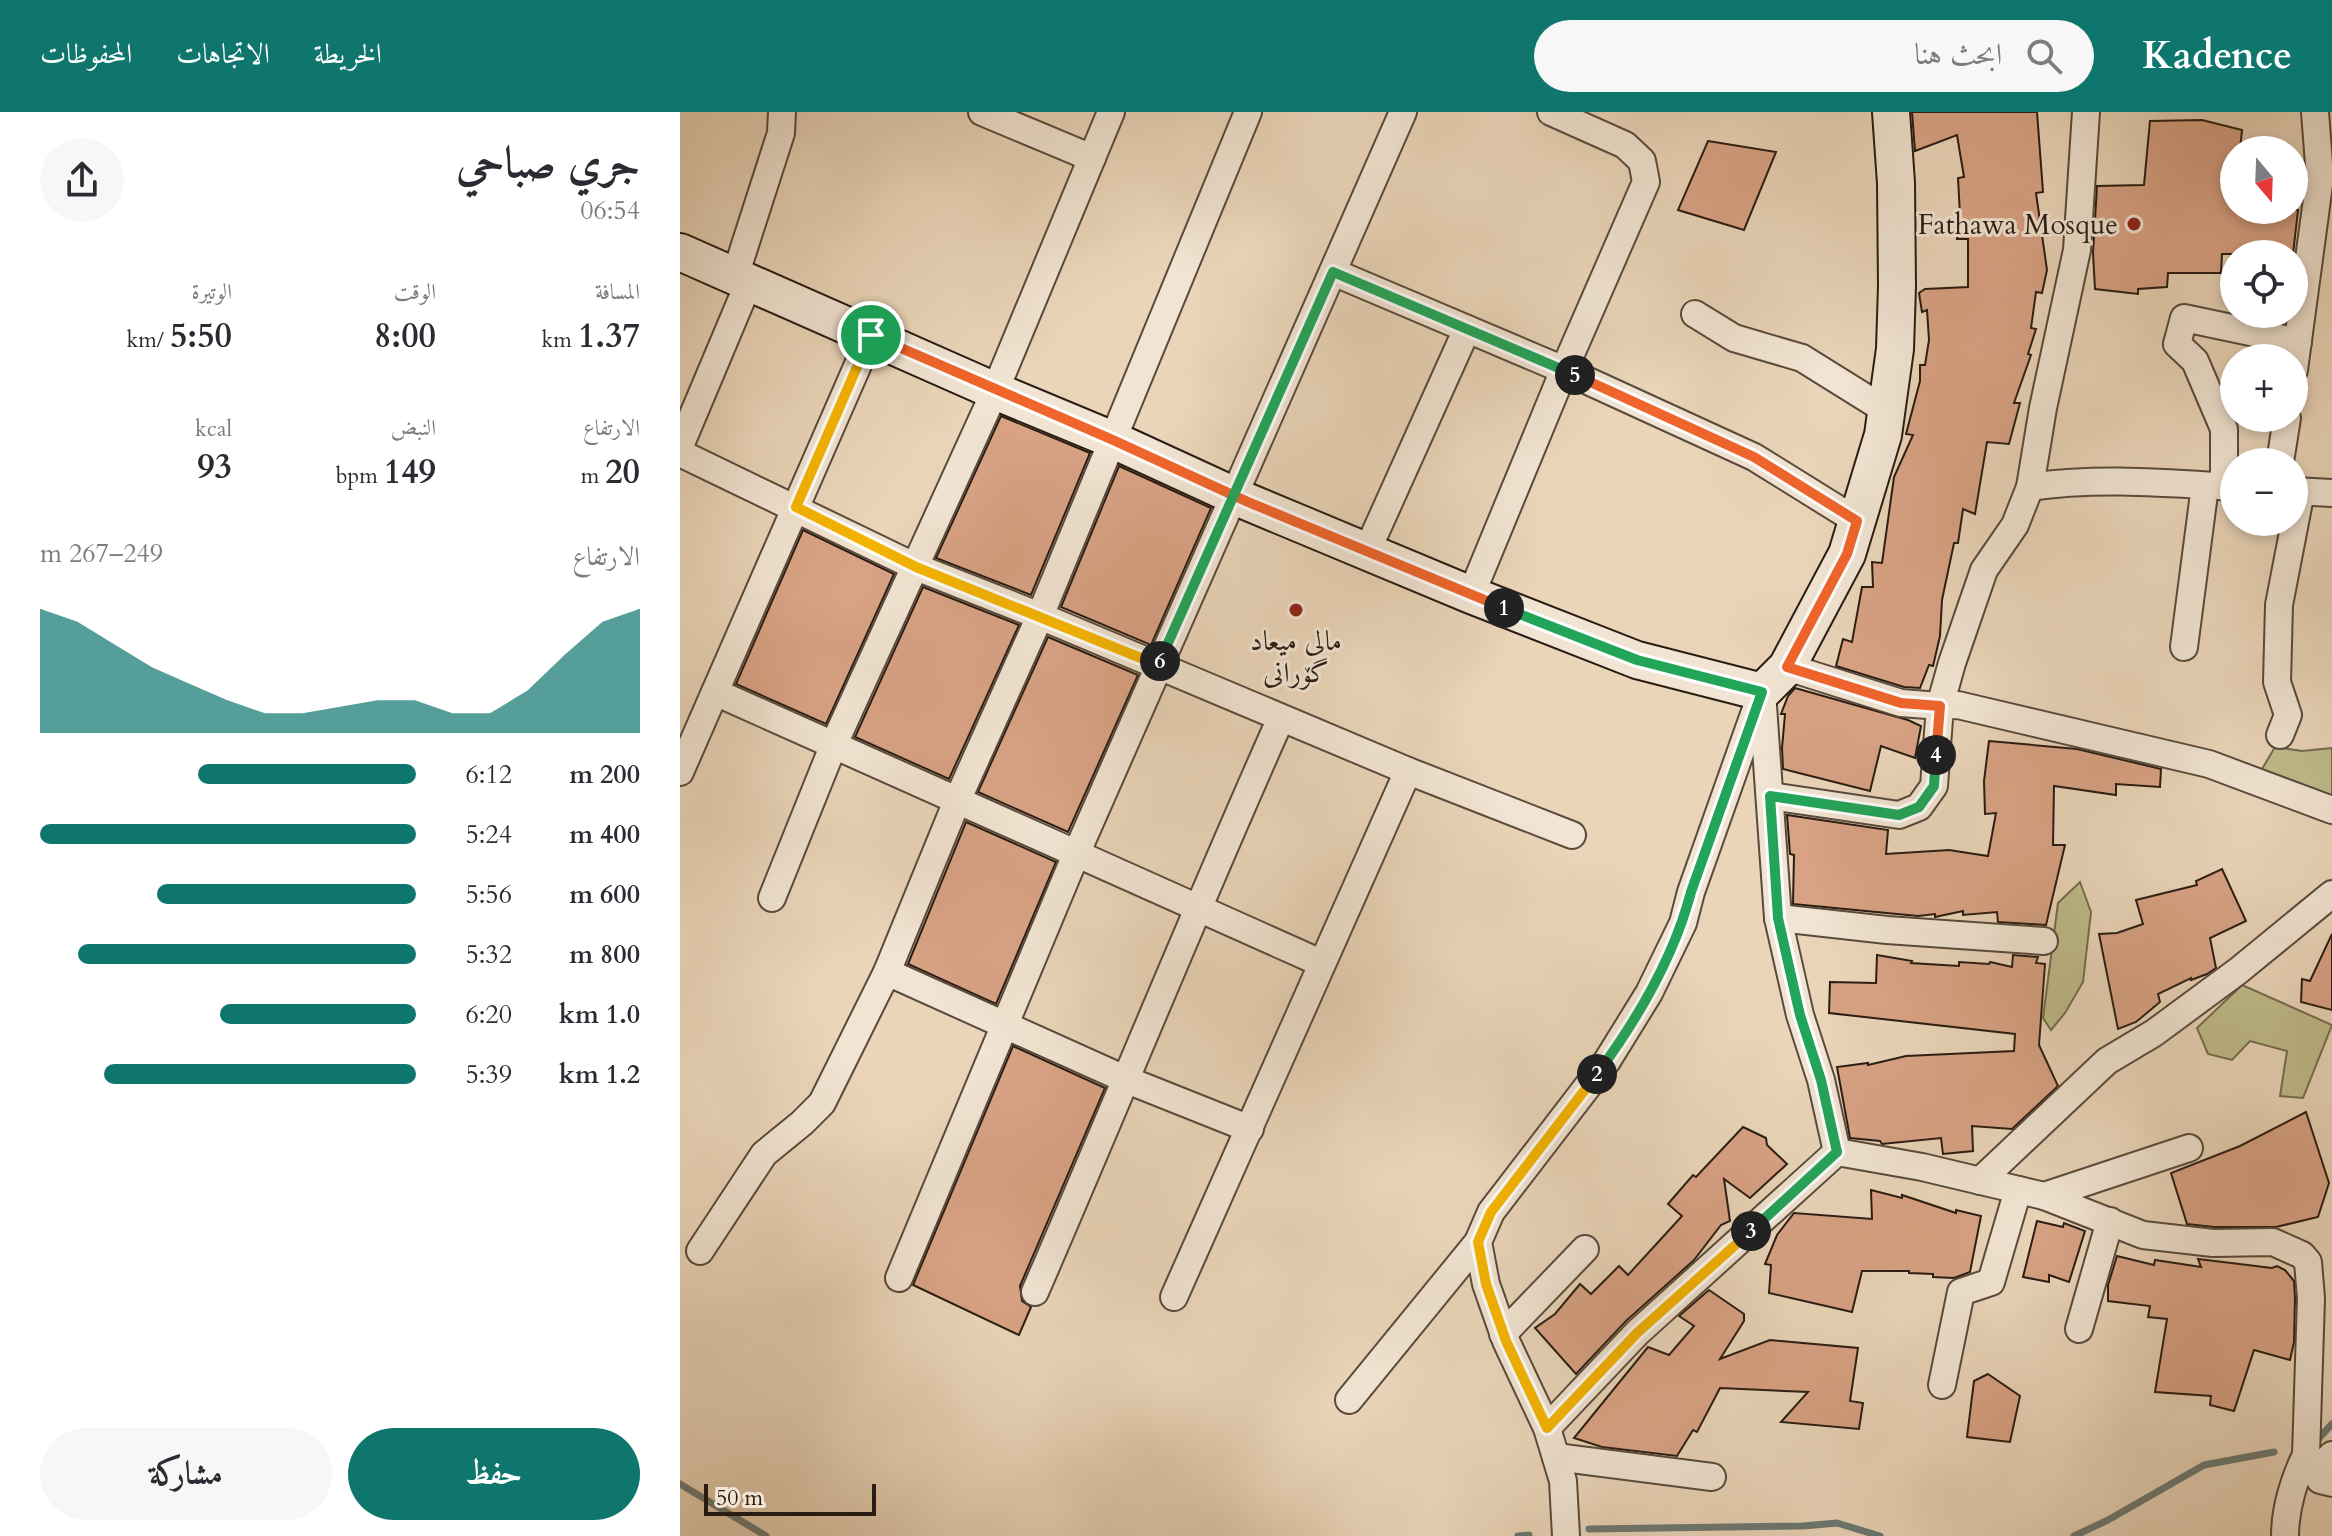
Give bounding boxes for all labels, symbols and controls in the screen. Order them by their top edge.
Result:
search box [1534,20,2094,92]
text: Kadence [2142,30,2292,82]
text: ابحث هنا [1914,34,2002,75]
icon: search [2022,34,2066,78]
text: المحفوظات [40,35,132,73]
text: الاتجاهات [176,35,270,73]
text: الخريطة [314,35,382,73]
text: جري صباحي [456,133,640,193]
north arrow [2220,136,2308,224]
map controls [2220,136,2308,536]
button: share [40,138,124,222]
text: 06:54 [580,193,640,228]
place label: Fathawa Mosque [1918,206,2118,244]
marker: Fathawa Mosque [2125,215,2143,233]
button: locate [2220,240,2308,328]
text: الوتيرة [191,277,232,307]
text: الوقت [394,277,436,307]
text: المسافة [595,277,640,307]
pin [837,301,905,369]
text: 5:50 [170,313,232,359]
text: 8:00 [374,313,436,359]
text: 1.37 [578,313,640,359]
icon: arrive [849,313,893,357]
text: /km [126,325,170,355]
text: km [542,325,578,355]
button: + [2220,344,2308,432]
pin: 5 [1555,355,1595,395]
text: 5 [1569,360,1581,390]
text: النبض [391,413,436,443]
text: الارتفاع [583,413,640,443]
text: kcal [195,414,232,444]
text: 93 [197,444,232,490]
button: − [2220,448,2308,536]
text: 149 [384,449,436,495]
text: 20 [605,449,640,495]
text: bpm [336,461,384,491]
text: m [581,461,605,491]
text: 249–267 m [40,536,163,571]
text: الارتفاع [573,539,640,574]
pin: 1 [1484,588,1524,628]
text: 1 [1498,593,1510,623]
marker: مالی میعاد گۆرانی [1287,601,1305,619]
place label: مالی میعاد گۆرانی [1250,622,1342,692]
pin: 6 [1140,641,1180,681]
text: 6 [1154,646,1166,676]
pin: 4 [1916,735,1956,775]
text: 4 [1930,740,1942,770]
text: 6:12 [465,757,512,792]
text: 200 m [569,757,640,792]
text: 5:24 [465,817,512,852]
text: 400 m [569,817,640,852]
text: 5:56 [465,877,512,912]
text: 600 m [569,877,640,912]
text: 5:32 [465,937,512,972]
text: 800 m [569,937,640,972]
text: 6:20 [465,997,512,1032]
text: 1.0 km [559,997,640,1032]
pin: 2 [1577,1054,1617,1094]
text: 5:39 [465,1057,512,1092]
text: 1.2 km [559,1057,640,1092]
text: 2 [1591,1059,1603,1089]
pin: 3 [1731,1211,1771,1251]
text: 3 [1745,1216,1757,1246]
button: مشاركة [40,1428,332,1520]
button: حفظ [348,1428,640,1520]
scale bar [704,1480,876,1516]
text: 50 m [716,1483,763,1513]

